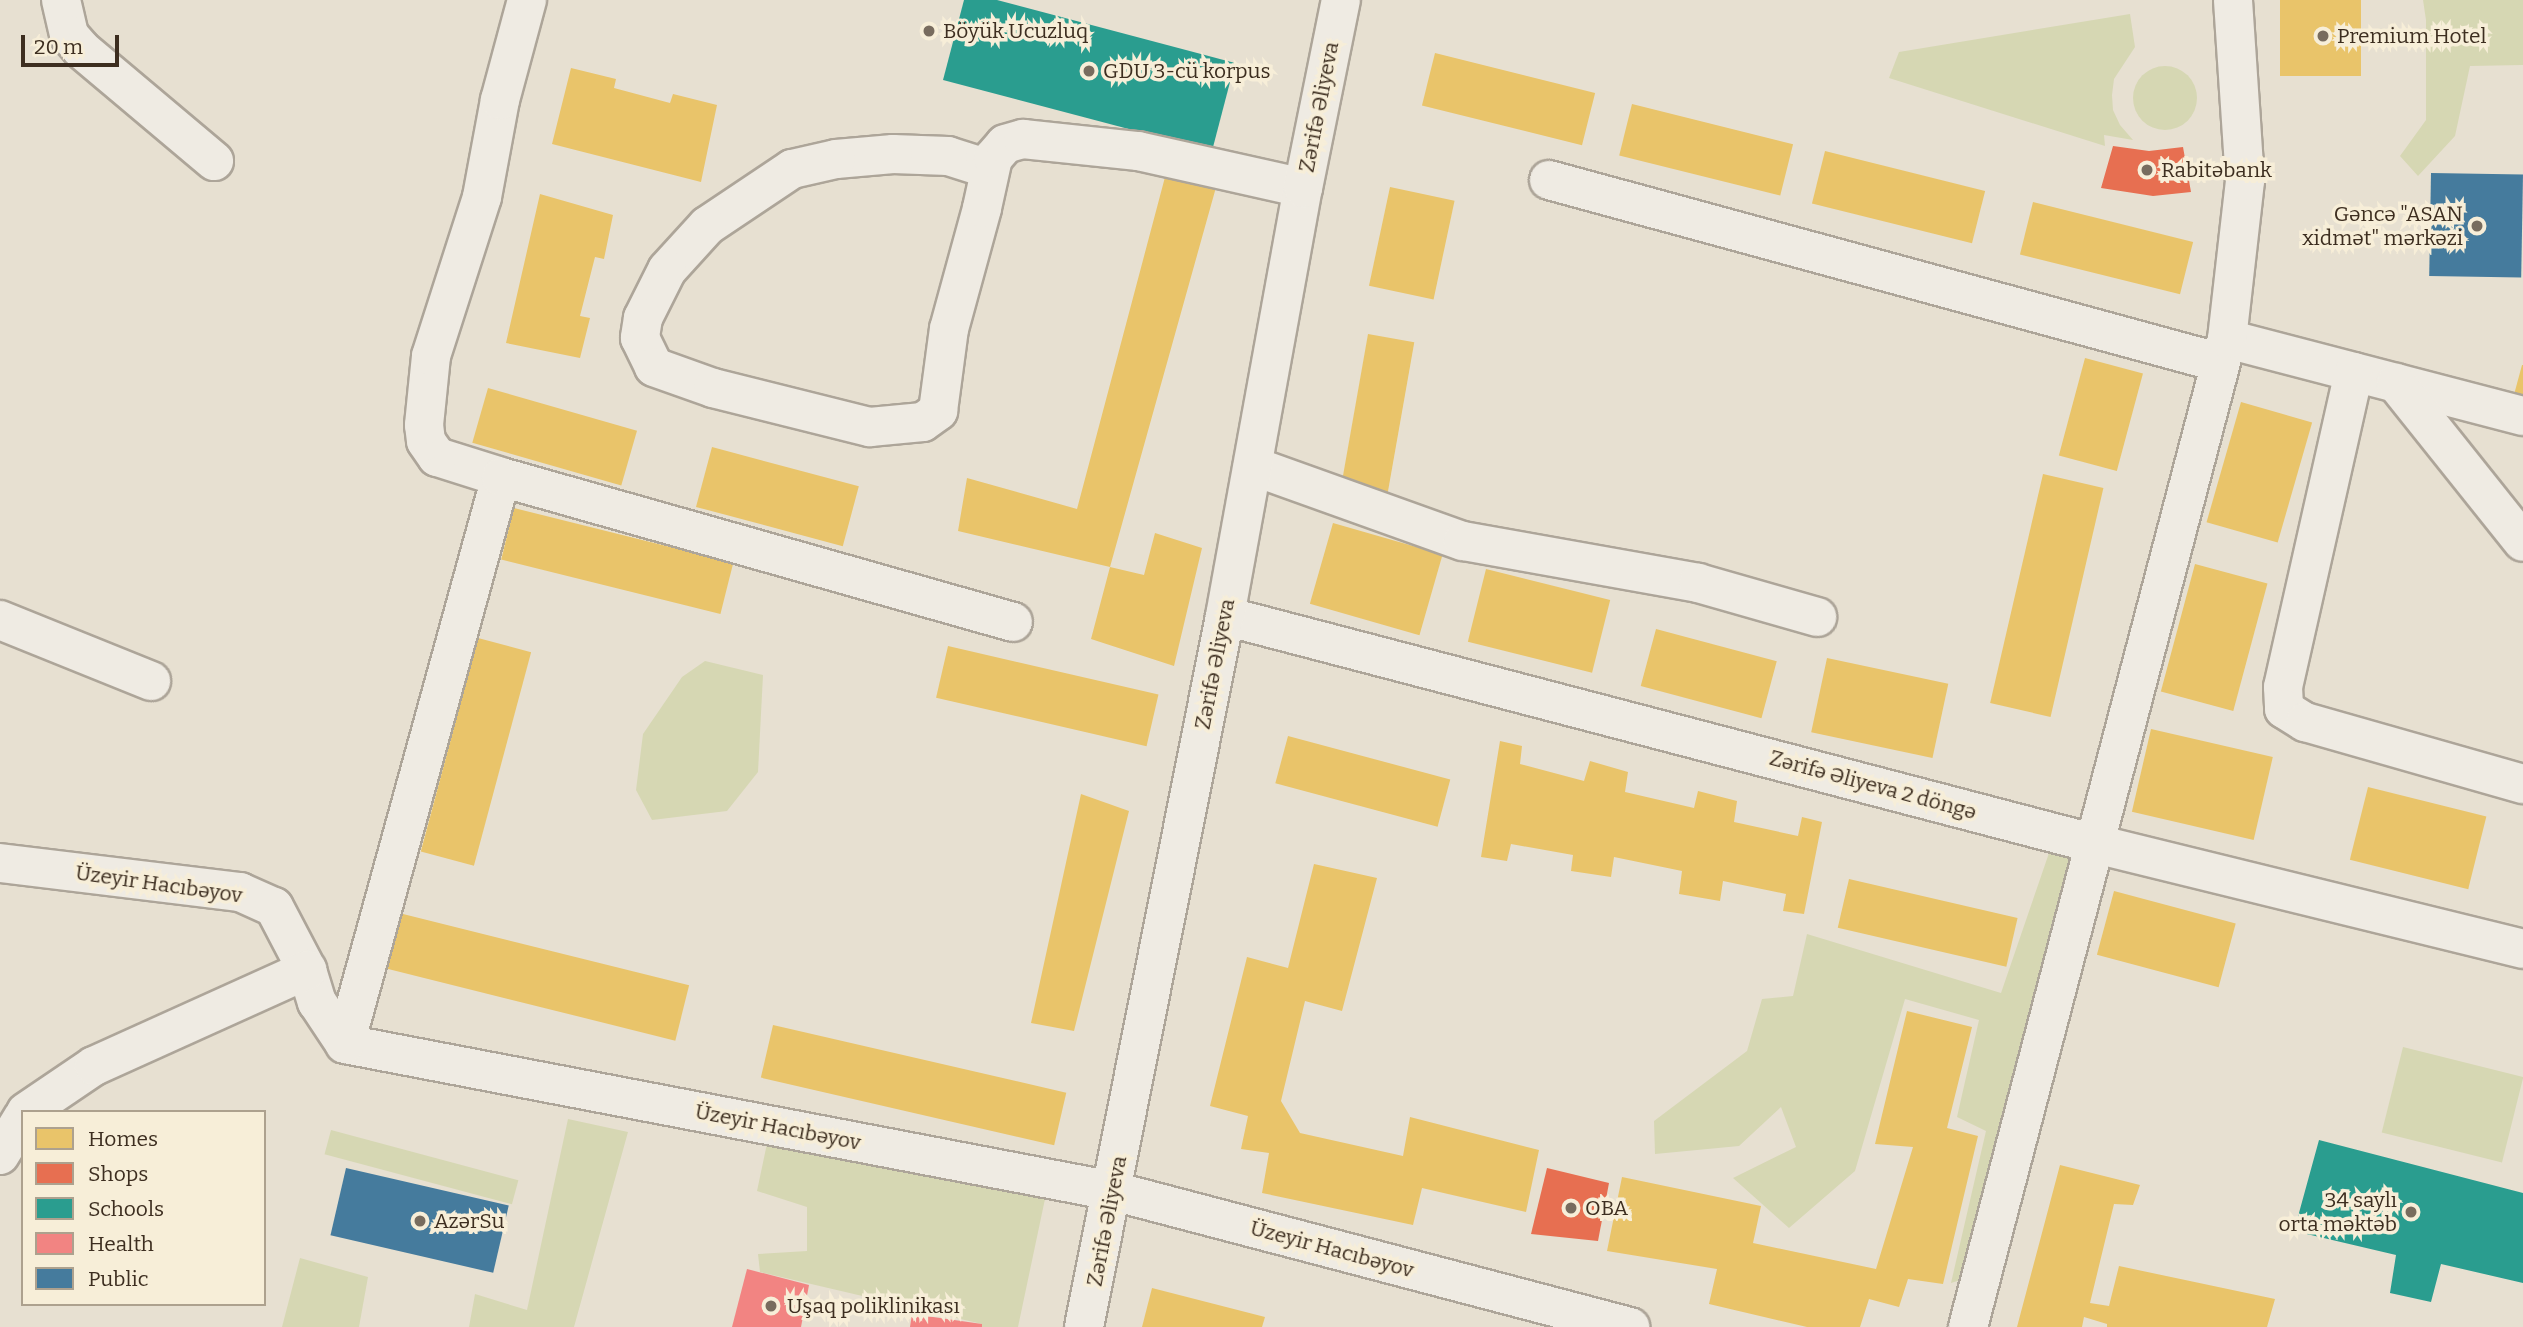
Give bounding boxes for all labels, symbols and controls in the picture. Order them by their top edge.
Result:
place label: Böyük Ucuzluq [943,18,1088,44]
scale bar [24,21,122,65]
marker: Böyük Ucuzluq [921,23,937,39]
place label: Premium Hotel [2337,23,2486,49]
marker: Premium Hotel [2315,28,2331,44]
text: 20 m [34,34,83,60]
street label: Zərifə Əliyeva [1294,40,1344,174]
place label: GDU 3-cü korpus [1103,58,1271,84]
marker: GDU 3-cü korpus [1081,63,1097,79]
place label: Rabitəbank [2161,157,2272,183]
marker: Rabitəbank [2139,162,2155,178]
place label: Gəncə "ASAN xidmət" mərkəzi [2302,201,2463,251]
marker: Gəncə "ASAN xidmət" mərkəzi [2469,218,2485,234]
street label: Zərifə Əliyeva [1190,597,1240,731]
street label: Zərifə Əliyeva 2 döngə [1767,745,1979,825]
street label: Üzeyir Hacıbəyov [74,860,244,908]
street label: Üzeyir Hacıbəyov [693,1099,863,1155]
legend [21,1110,266,1306]
text: Homes [88,1126,158,1152]
street label: Zərifə Əliyeva [1082,1154,1132,1288]
text: Shops [88,1161,148,1187]
place label: 34 saylı orta məktəb [2279,1187,2397,1237]
place label: OBA [1585,1195,1628,1221]
text: Schools [88,1196,164,1222]
marker: OBA [1563,1200,1579,1216]
marker: 34 saylı orta məktəb [2403,1204,2419,1220]
place label: AzərSu [434,1208,505,1234]
marker: AzərSu [412,1213,428,1229]
street label: Üzeyir Hacıbəyov [1247,1215,1417,1283]
text: Health [88,1231,154,1257]
text: Public [88,1266,149,1292]
place label: Uşaq poliklinikası [787,1293,960,1319]
marker: Uşaq poliklinikası [761,1296,781,1316]

